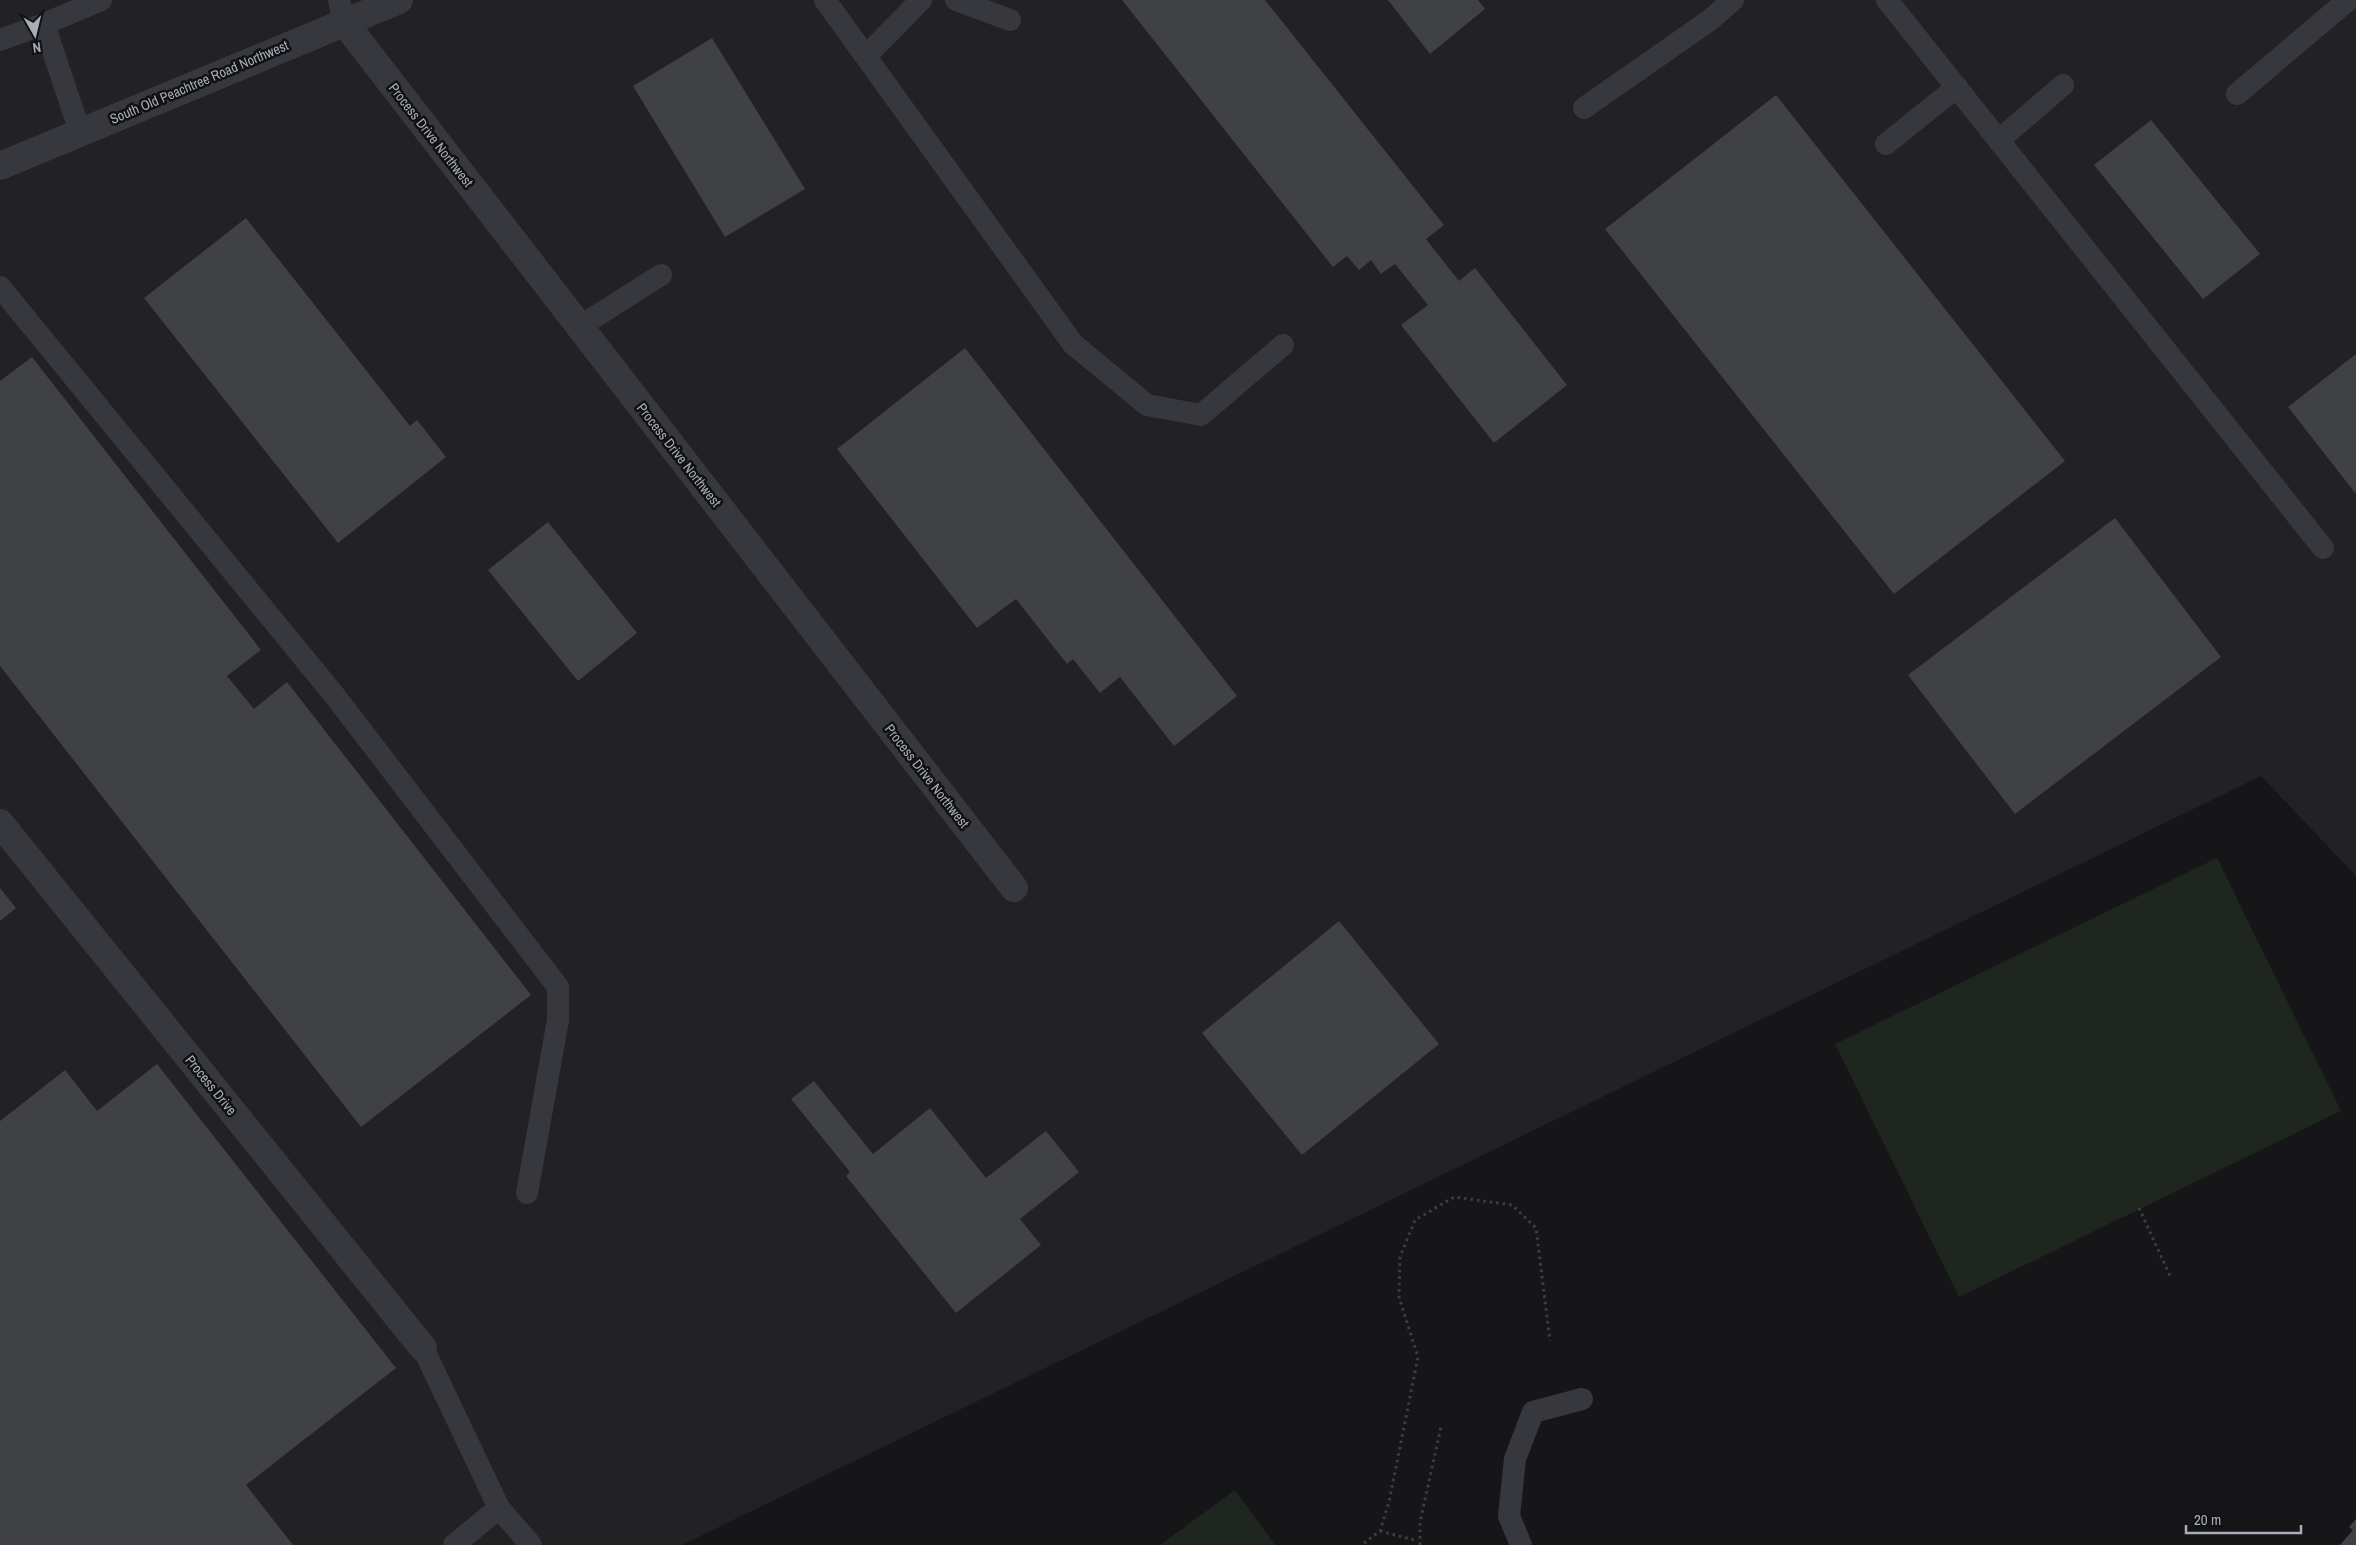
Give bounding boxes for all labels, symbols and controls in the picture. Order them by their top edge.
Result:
north arrow [10,10,60,60]
street label: South Old Peachtree Road Northwest [107,36,291,128]
text: N [31,38,42,57]
street label: Process Drive Northwest [385,79,477,191]
street label: Process Drive Northwest [633,399,725,511]
street label: Process Drive Northwest [881,720,973,832]
street label: Process Drive [181,1051,241,1119]
scale bar [2186,1502,2301,1534]
text: 20 m [2194,1509,2221,1530]

